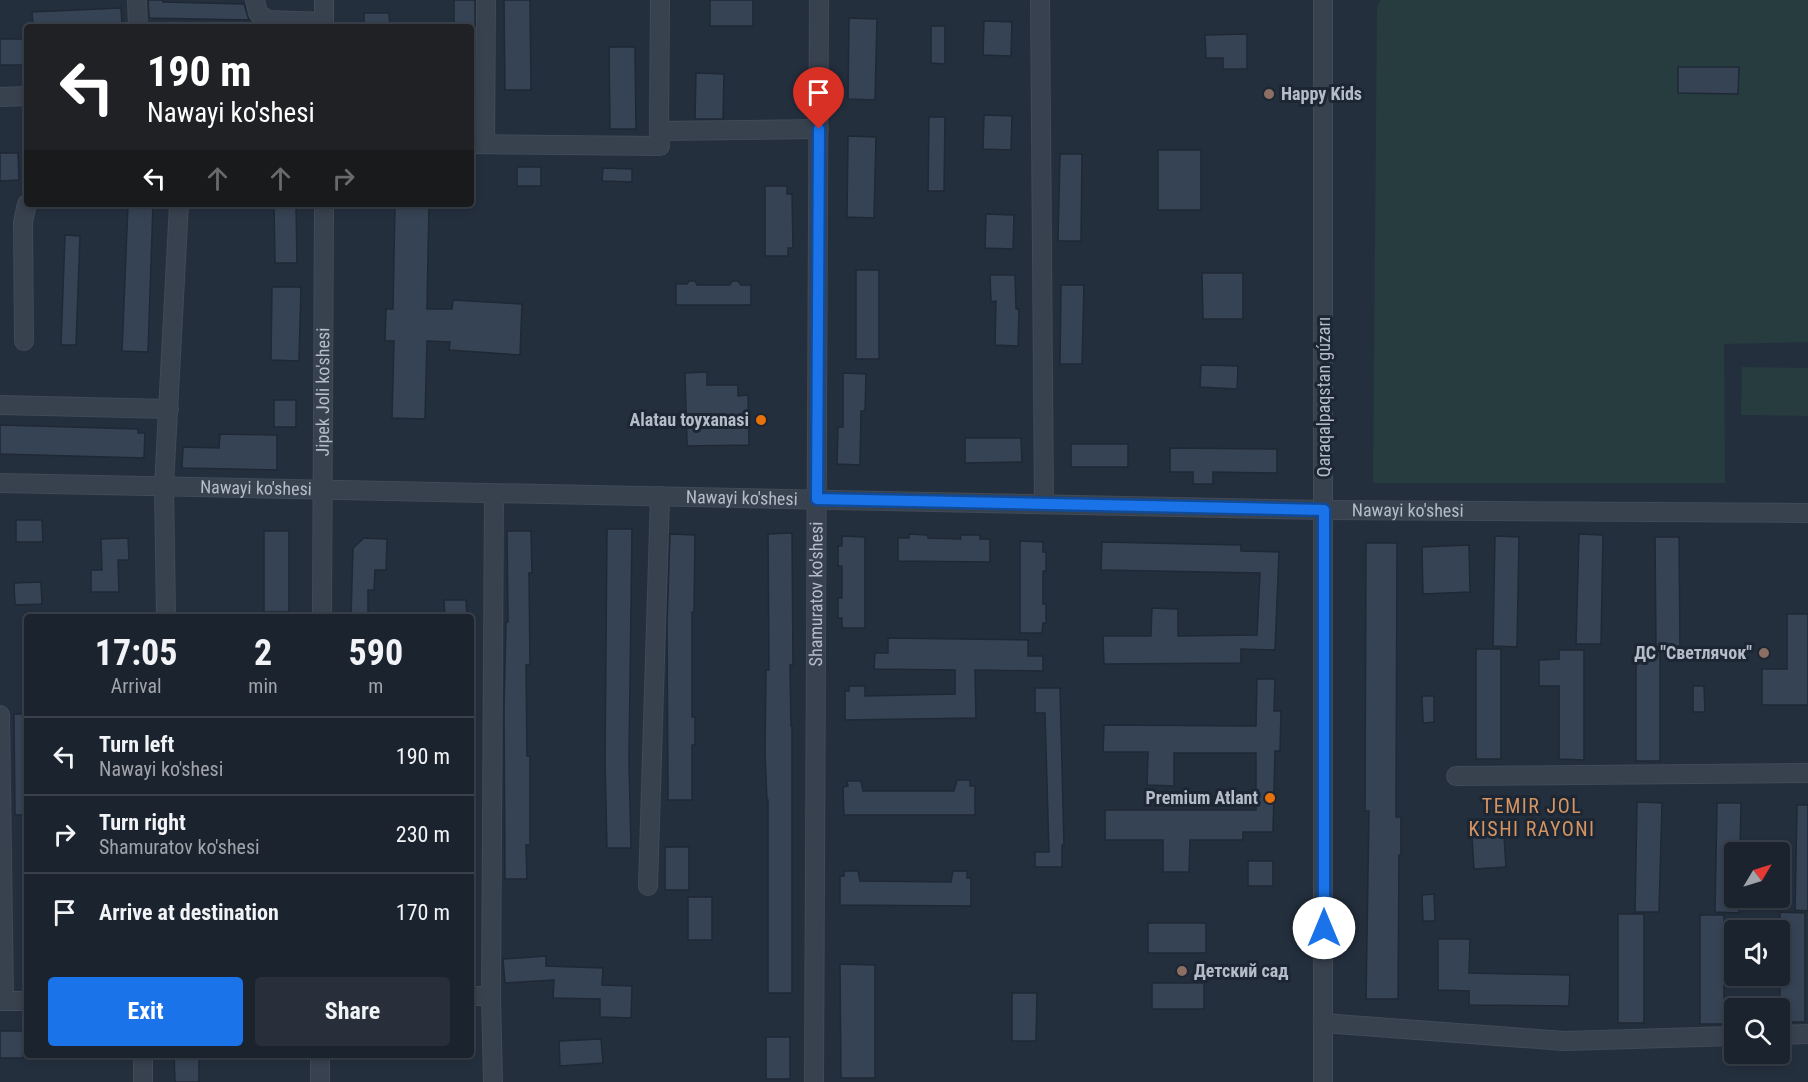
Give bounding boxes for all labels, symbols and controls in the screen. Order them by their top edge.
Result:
text: 190 m [147,47,252,96]
icon: left [48,48,126,126]
pin [793,67,844,129]
icon: arrive [802,76,835,109]
place label: Happy Kids [1281,83,1362,104]
marker: Happy Kids [1262,87,1276,101]
text: Nawayi ko'shesi [147,97,315,129]
icon: left [138,162,171,195]
icon: ahead [201,162,234,195]
icon: ahead [264,162,297,195]
icon: right [327,162,360,195]
street label: Qaraqalpaqstan gúzarı [1313,317,1334,477]
street label: Jipek Joli ko'shesi [312,328,333,456]
place label: Alatau toyxanasi [629,409,749,430]
marker: Alatau toyxanasi [754,413,768,427]
street label: Nawayi ko'shesi [200,476,312,499]
street label: Nawayi ko'shesi [686,486,798,509]
street label: Nawayi ko'shesi [1352,499,1464,521]
street label: Shamuratov ko'shesi [805,522,827,666]
text: 17:05 [95,632,177,674]
text: 2 [254,632,272,674]
text: 590 [349,632,403,674]
place label: ДС "Светлячок" [1634,642,1752,663]
marker: ДС "Светлячок" [1757,646,1771,660]
text: Arrival [111,674,162,698]
text: min [248,674,278,698]
text: m [368,674,383,698]
text: Turn left [99,732,174,757]
icon: left [48,740,81,773]
text: 190 m [396,744,450,769]
text: Nawayi ko'shesi [99,757,223,781]
place label: Premium Atlant [1146,787,1258,808]
marker: Premium Atlant [1263,791,1277,805]
district label: TEMIR JOL KISHI RAYONI [1468,794,1596,841]
text: Turn right [99,810,186,835]
icon: right [48,818,81,851]
text: 230 m [396,822,450,847]
text: Shamuratov ko'shesi [99,835,260,859]
north arrow [1724,842,1790,908]
map controls [1724,842,1790,1064]
icon: arrive [48,896,81,929]
position arrow [1292,896,1356,960]
text: Arrive at destination [99,900,279,925]
text: 170 m [396,900,450,925]
button: sound [1724,920,1790,986]
place label: Детский сад [1194,960,1288,981]
marker: Детский сад [1175,964,1189,978]
button: Exit [48,977,243,1046]
button: Share [255,977,450,1046]
button: search [1724,998,1790,1064]

